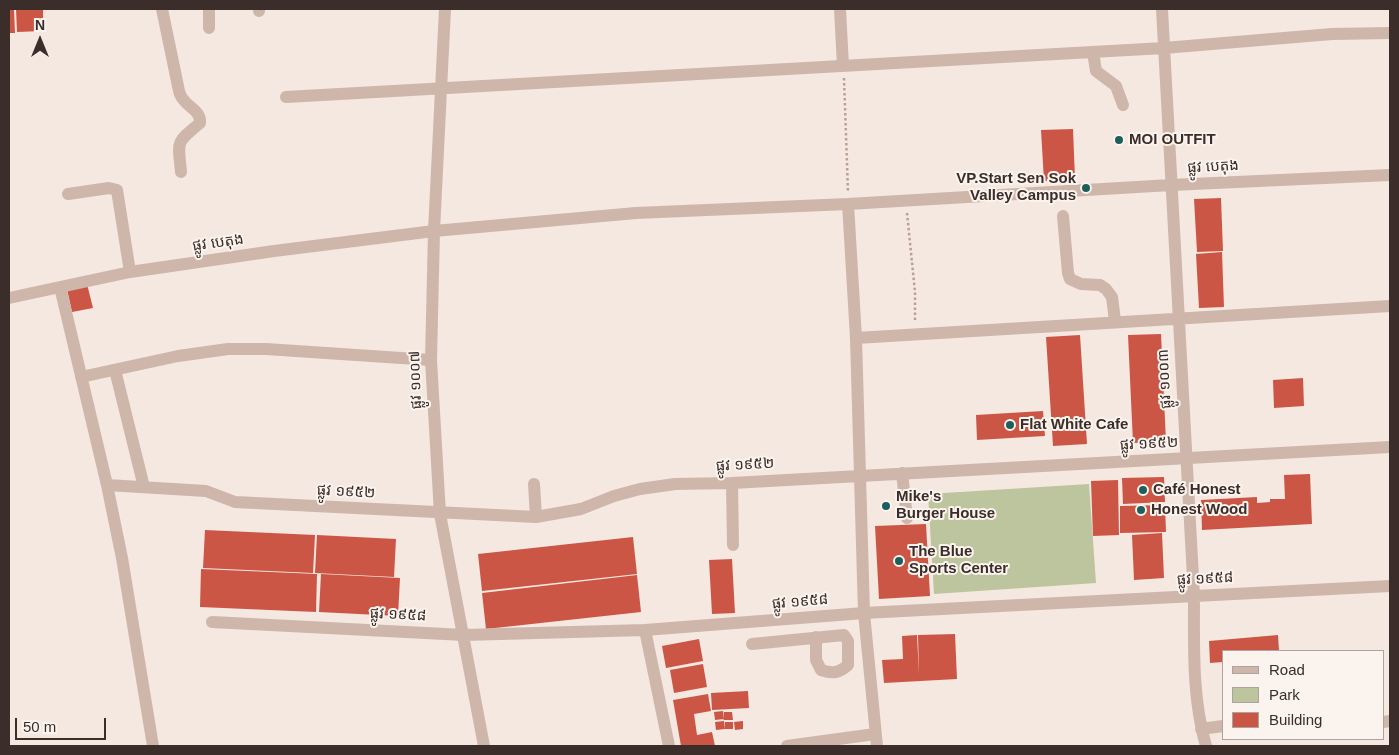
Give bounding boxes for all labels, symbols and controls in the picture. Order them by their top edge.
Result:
north arrow [15,15,65,65]
text: N [35,17,45,33]
place label: MOI OUTFIT [1129,131,1216,149]
marker: MOI OUTFIT [1113,134,1125,146]
street label: ផ្លូវ បេតុង [1187,157,1239,177]
place label: VP.Start Sen Sok Valley Campus [956,170,1076,205]
marker: VP.Start Sen Sok Valley Campus [1080,182,1092,194]
street label: ផ្លូវ បេតុង [191,231,245,255]
street label: ផ្លូវ ១០០៣ [1154,349,1176,409]
street label: ផ្លូវ ១០០៧ [406,350,426,410]
place label: Flat White Cafe [1020,416,1128,434]
marker: Flat White Cafe [1004,419,1016,431]
street label: ផ្លូវ ១៩៥២ [1119,433,1179,455]
street label: ផ្លូវ ១៩៥២ [715,454,775,476]
street label: ផ្លូវ ១៩៥២ [316,481,376,503]
place label: Café Honest [1153,481,1241,499]
marker: Café Honest [1137,484,1149,496]
place label: Mike's Burger House [896,488,995,523]
marker: Mike's Burger House [880,500,892,512]
place label: Honest Wood [1151,501,1247,519]
marker: Honest Wood [1135,504,1147,516]
place label: The Blue Sports Center [909,543,1008,578]
marker: The Blue Sports Center [893,555,905,567]
street label: ផ្លូវ ១៩៥៨ [1176,569,1234,589]
street label: ផ្លូវ ១៩៥៨ [771,591,829,613]
street label: ផ្លូវ ១៩៥៨ [369,605,427,625]
legend [1222,650,1384,740]
text: Road [1269,661,1305,678]
text: Park [1269,686,1300,703]
scale bar [18,708,109,740]
text: Building [1269,711,1322,728]
text: 50 m [23,718,56,735]

